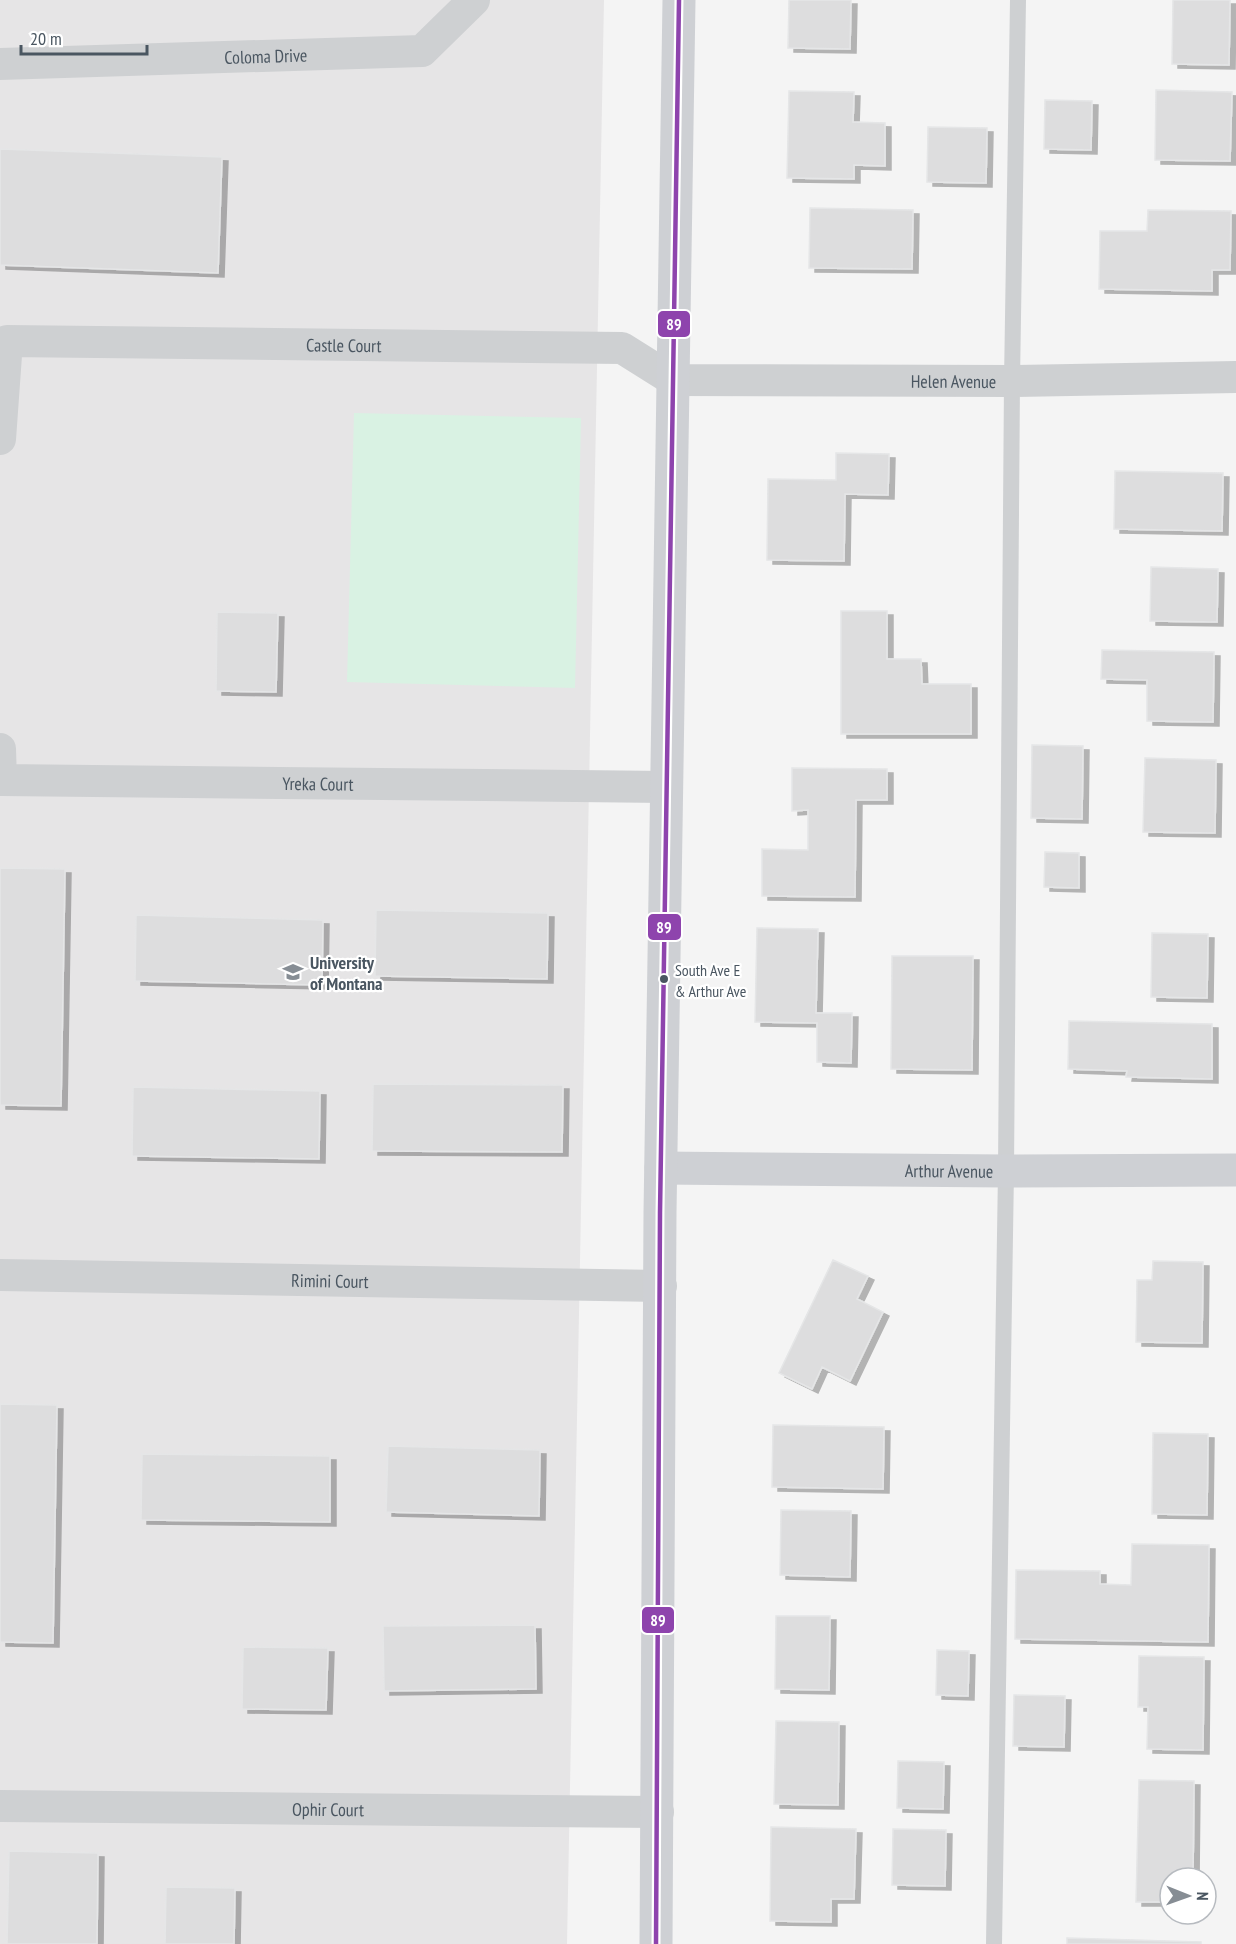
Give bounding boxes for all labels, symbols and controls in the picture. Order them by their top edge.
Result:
scale bar [21,18,147,56]
text: 20 m [30,27,62,50]
street label: Coloma Drive [224,43,308,69]
line badge: 89 [657,310,691,338]
text: 89 [666,314,682,334]
street label: Castle Court [306,333,382,357]
street label: Helen Avenue [911,369,996,392]
street label: Yreka Court [282,771,354,795]
line badge: 89 [647,913,682,941]
text: 89 [656,917,672,937]
place label: University of Montana [310,951,383,995]
school or university icon: University of Montana [281,960,305,984]
place label: South Ave E & Arthur Ave [675,960,746,1001]
marker: South Ave E & Arthur Ave [658,973,670,985]
street label: Arthur Avenue [905,1159,993,1182]
street label: Rimini Court [291,1268,369,1293]
line badge: 89 [641,1606,675,1634]
text: 89 [650,1610,666,1630]
street label: Ophir Court [292,1797,364,1821]
north arrow [1158,1866,1218,1926]
text: N [1193,1892,1213,1901]

